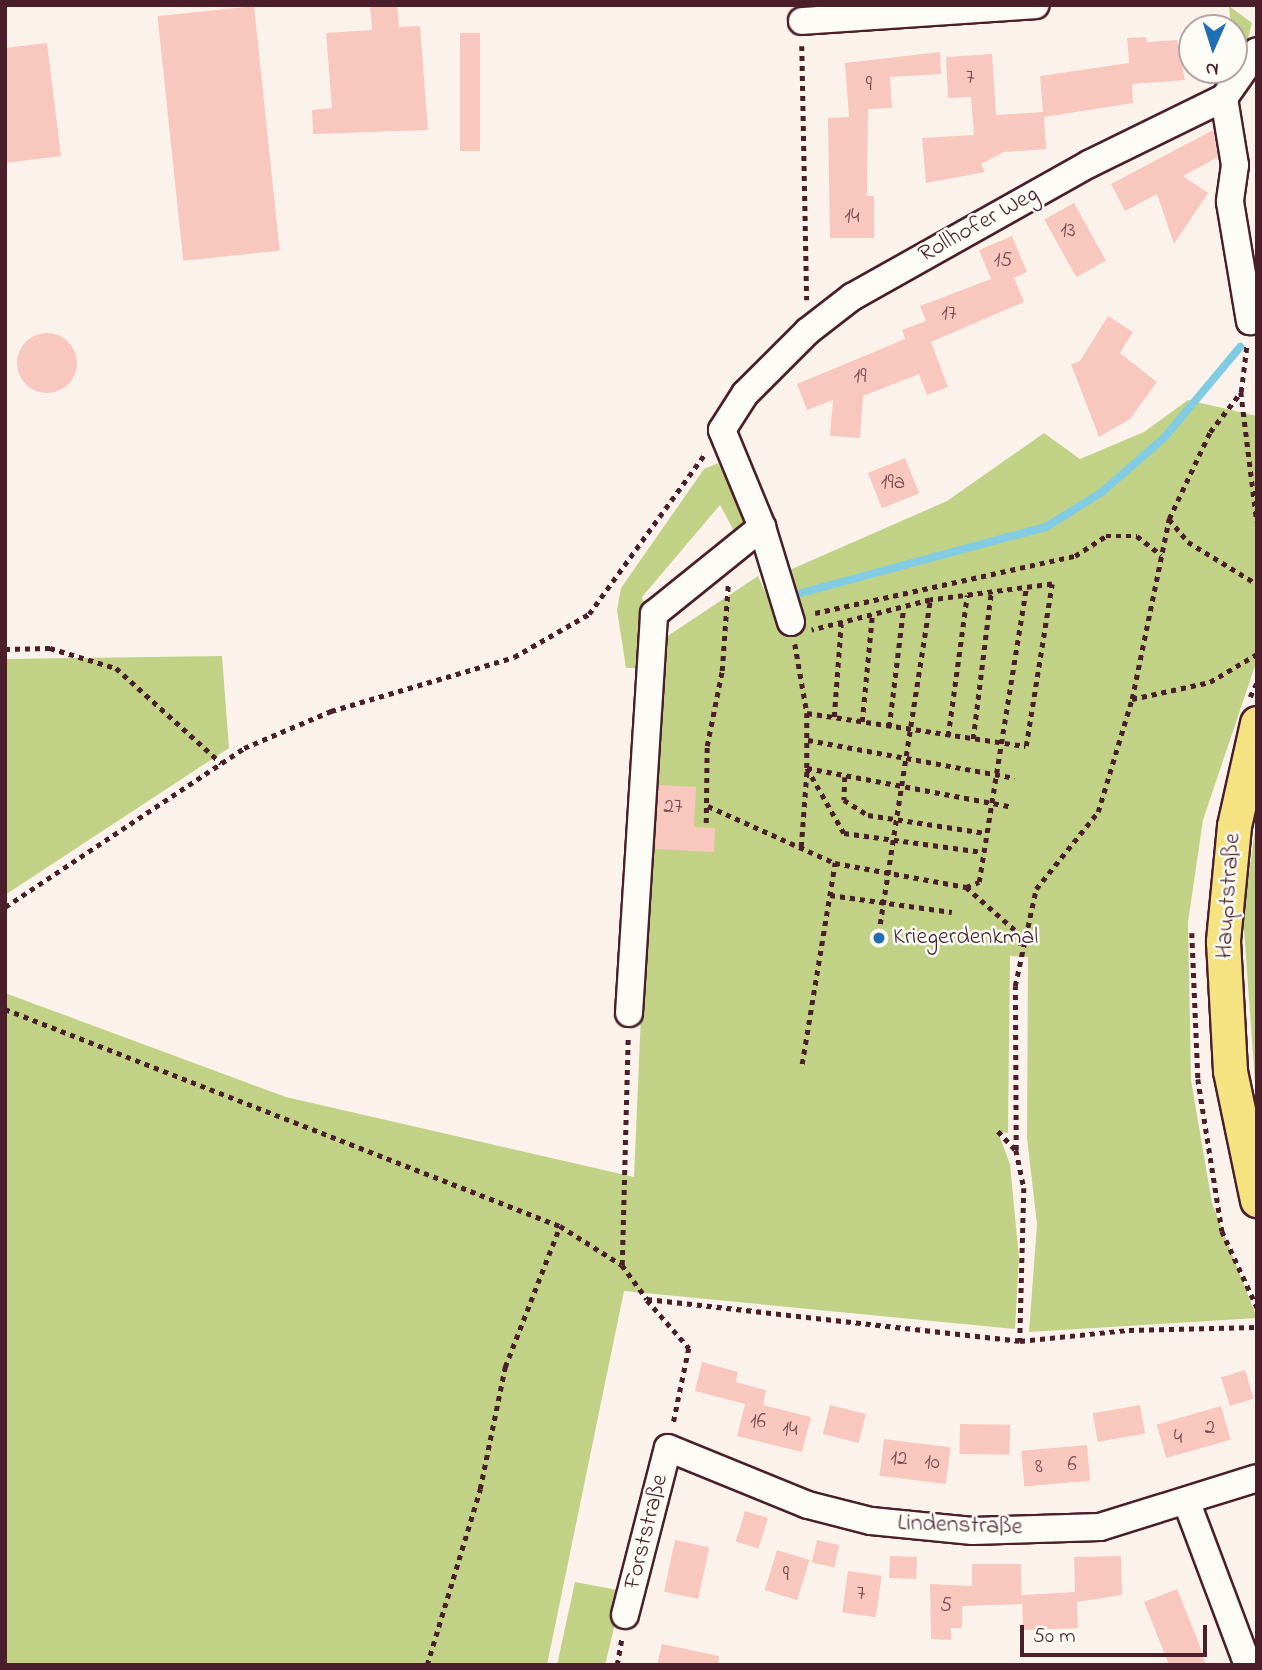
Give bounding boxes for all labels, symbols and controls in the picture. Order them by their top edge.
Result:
north arrow [1178,14,1248,84]
text: N [1205,55,1219,82]
house number: 7 [966,65,974,91]
house number: 9 [866,72,872,98]
street label: Rollhofer Weg [914,180,1044,270]
house number: 14 [844,204,860,230]
house number: 13 [1060,218,1076,244]
house number: 15 [994,248,1012,274]
house number: 17 [941,301,957,327]
house number: 19 [854,364,866,390]
house number: 19a [881,470,905,496]
house number: 27 [663,794,683,820]
street label: Hauptstraße [1210,832,1248,960]
place label: Kriegerdenkmal [893,924,1038,952]
marker: Kriegerdenkmal [871,930,887,946]
house number: 16 [750,1409,766,1435]
house number: 2 [1205,1415,1215,1441]
house number: 14 [782,1417,798,1443]
house number: 4 [1174,1425,1182,1451]
house number: 12 [890,1446,908,1472]
house number: 10 [924,1450,940,1476]
house number: 6 [1067,1452,1077,1478]
house number: 8 [1035,1454,1043,1480]
street label: Forststraße [619,1471,675,1593]
street label: Lindenstraße [897,1509,1023,1543]
house number: 9 [783,1562,789,1588]
house number: 7 [857,1581,865,1607]
house number: 5 [940,1593,952,1619]
scale bar [1024,1610,1211,1654]
text: 50 m [1033,1622,1076,1652]

